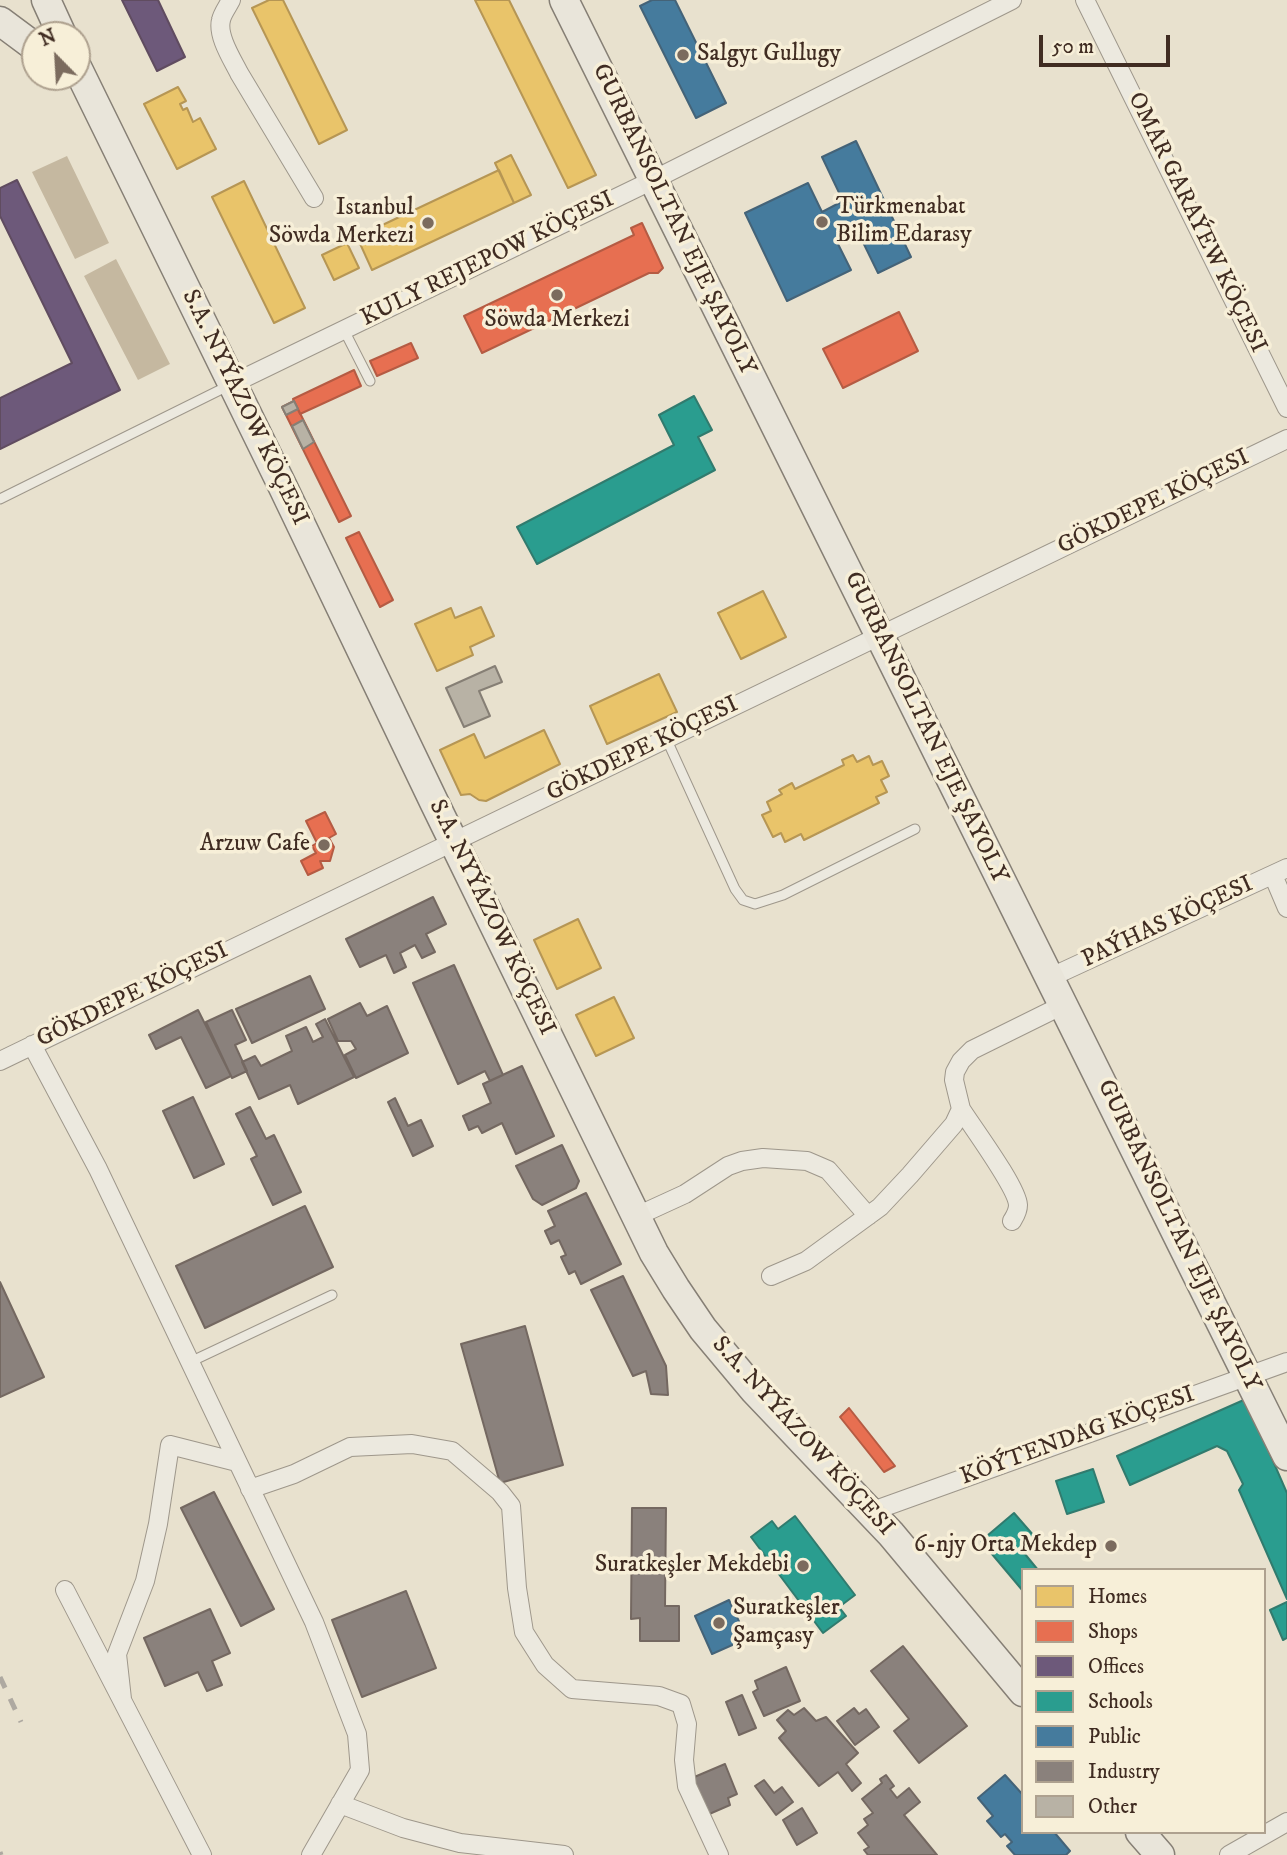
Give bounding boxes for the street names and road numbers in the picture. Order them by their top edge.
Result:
street label: GURBANSOLTAN EJE ŞAYOLY [585,59,761,381]
street label: OMAR GARAÝEW KÖÇESI [1120,88,1272,358]
street label: KULY REJEPOW KÖÇESI [357,186,619,334]
street label: S.A. NYÝAZOW KÖÇESI [174,286,314,530]
street label: GÖKDEPE KÖÇESI [1053,444,1255,562]
street label: GURBANSOLTAN EJE ŞAYOLY [837,567,1013,889]
street label: GÖKDEPE KÖÇESI [542,691,744,809]
street label: S.A. NYÝAZOW KÖÇESI [421,796,561,1040]
street label: PAÝHAS KÖÇESI [1078,871,1258,975]
street label: GÖKDEPE KÖÇESI [32,937,234,1055]
street label: GURBANSOLTAN EJE ŞAYOLY [1090,1075,1266,1397]
street label: S.A. NYÝAZOW KÖÇESI [705,1331,899,1543]
street label: KÖÝTENDAG KÖÇESI [957,1381,1199,1493]

